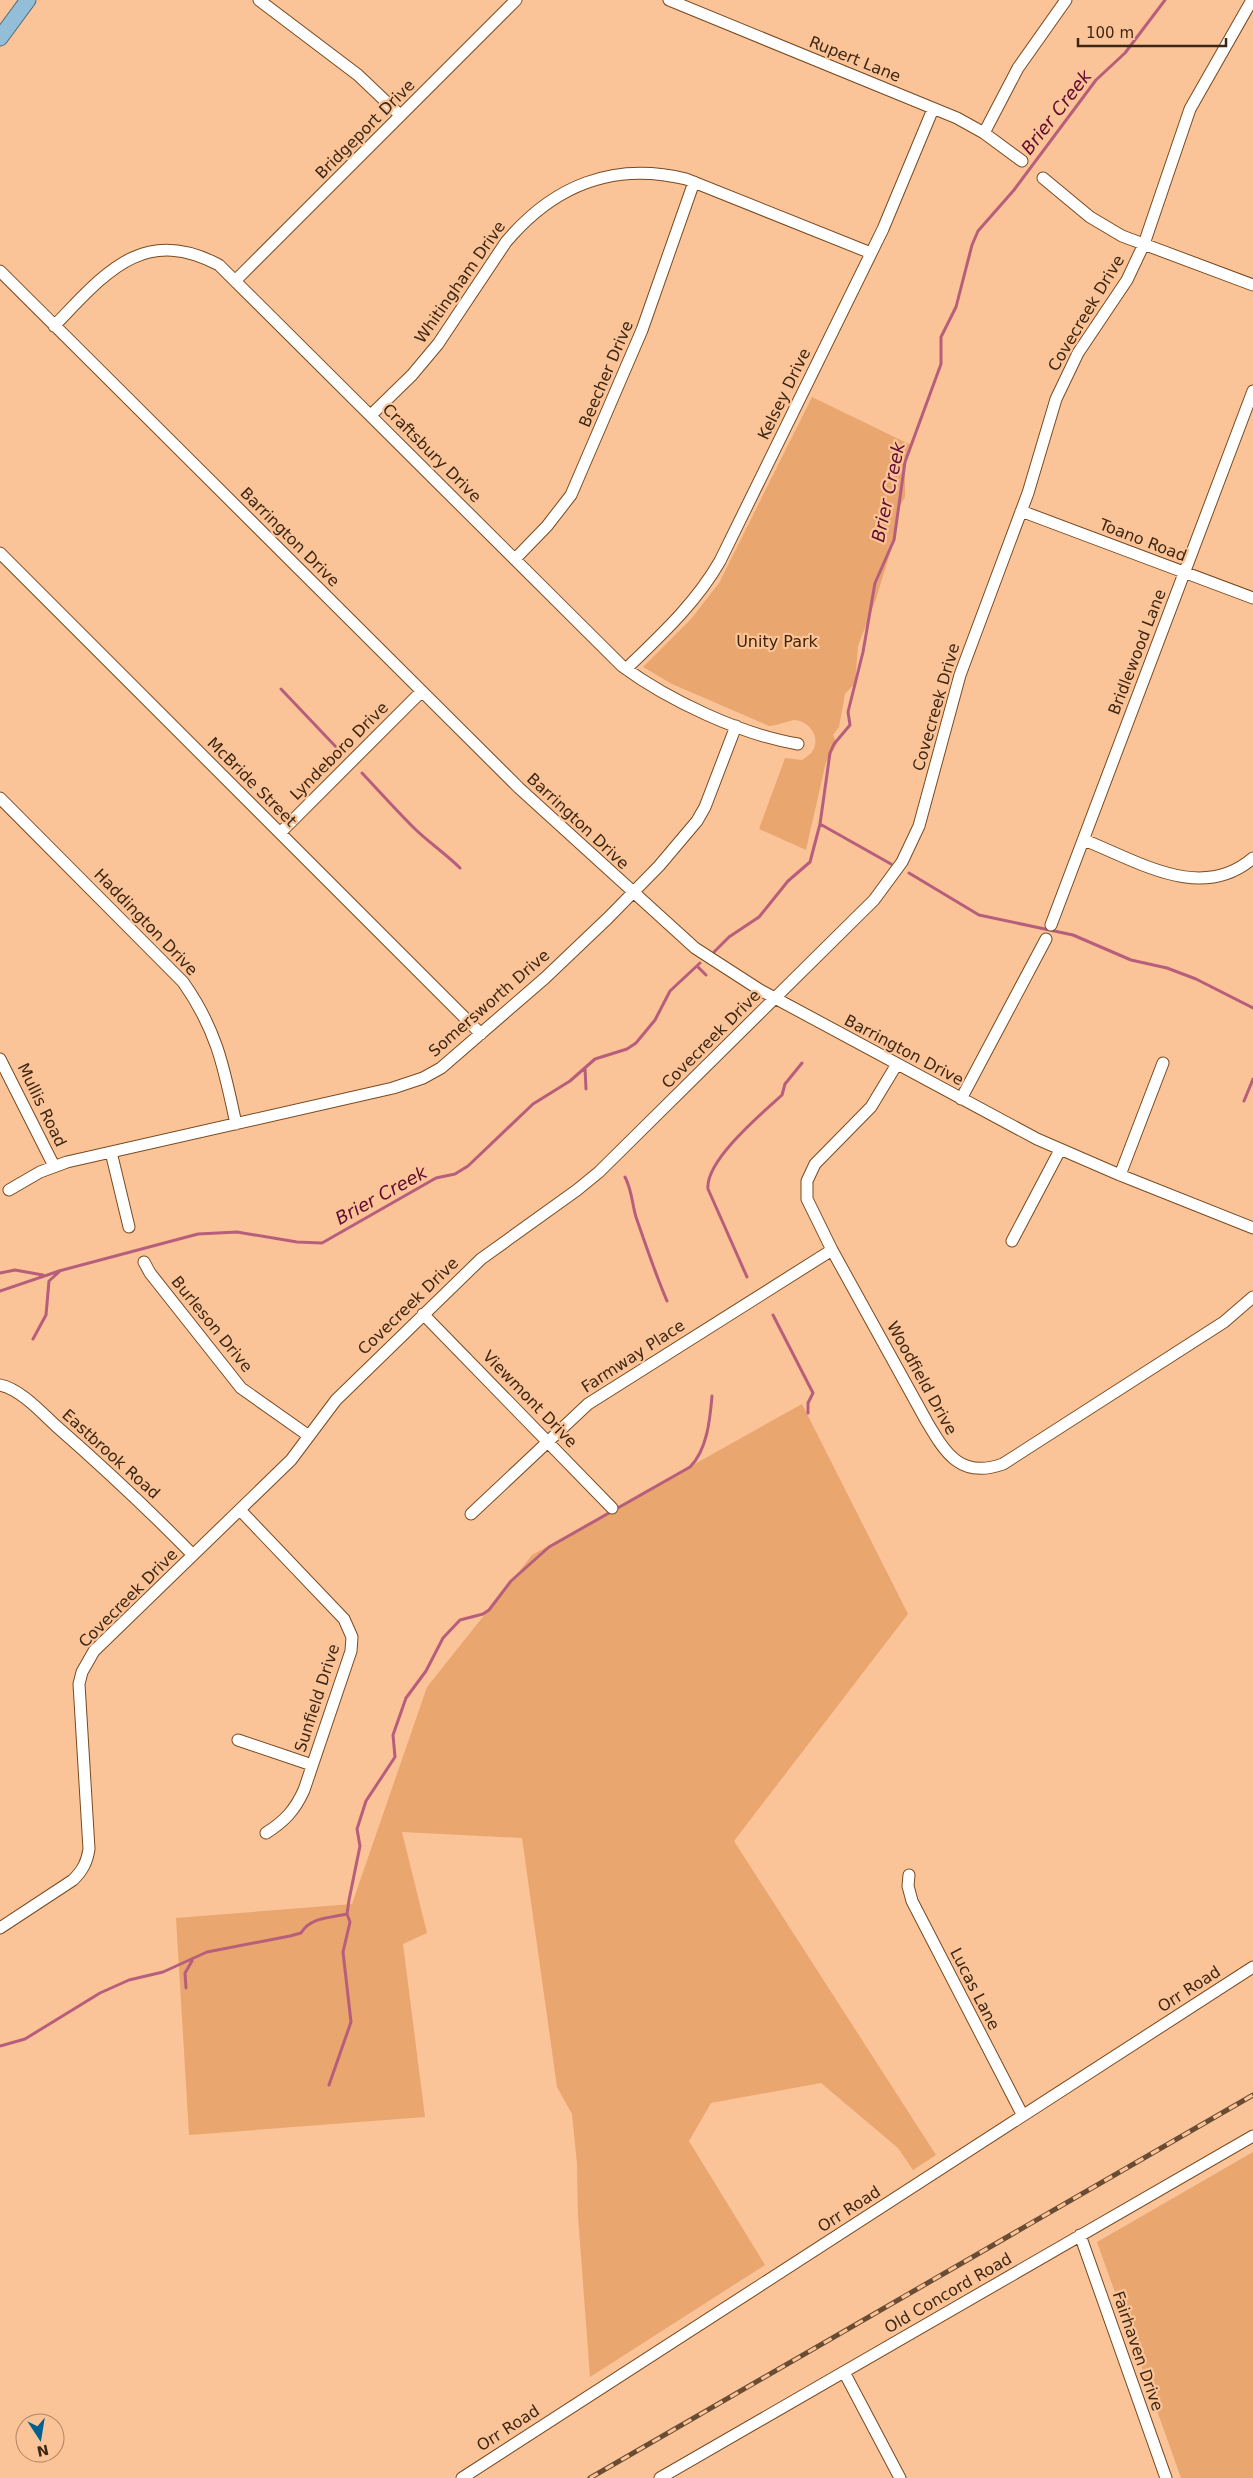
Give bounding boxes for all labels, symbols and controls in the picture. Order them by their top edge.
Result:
scale bar [1078,15,1226,47]
text: 100 m [1086,24,1134,42]
street label: Rupert Lane [806,32,904,86]
water label: Brier Creek [1016,64,1096,158]
street label: Bridgeport Drive [311,75,419,183]
street label: Whitingham Drive [411,217,509,347]
street label: Covecreek Drive [1044,252,1128,374]
street label: Beecher Drive [575,318,637,430]
street label: Kelsey Drive [754,345,814,443]
street label: Craftsbury Drive [379,400,485,506]
water label: Brier Creek [867,439,909,544]
street label: Barrington Drive [236,483,344,591]
street label: Toano Road [1096,514,1189,565]
street label: Bridlewood Lane [1104,586,1170,718]
park label: Unity Park [736,632,819,651]
street label: Covecreek Drive [909,641,963,773]
street label: Lyndeboro Drive [286,698,392,804]
street label: McBride Street [203,733,301,831]
street label: Barrington Drive [523,769,633,873]
street label: Haddington Drive [90,865,202,979]
street label: Somersworth Drive [425,945,553,1061]
street label: Covecreek Drive [658,986,764,1092]
street label: Barrington Drive [841,1011,967,1089]
street label: Mullis Road [14,1060,70,1150]
water label: Brier Creek [332,1160,432,1229]
street label: Covecreek Drive [354,1253,462,1359]
street label: Burleson Drive [167,1272,257,1376]
street label: Farmway Place [578,1316,688,1396]
street label: Woodfield Drive [883,1318,961,1438]
street label: Viewmont Drive [479,1347,581,1451]
street label: Eastbrook Road [58,1405,164,1503]
street label: Covecreek Drive [75,1545,181,1651]
street label: Sunfield Drive [291,1641,343,1755]
street label: Lucas Lane [946,1945,1004,2033]
street label: Orr Road [1154,1962,1224,2016]
street label: Orr Road [814,2182,884,2236]
street label: Old Concord Road [881,2249,1015,2337]
street label: Fairhaven Drive [1109,2289,1167,2413]
street label: Orr Road [473,2401,543,2455]
north arrow [15,2413,65,2463]
text: N [35,2442,50,2460]

